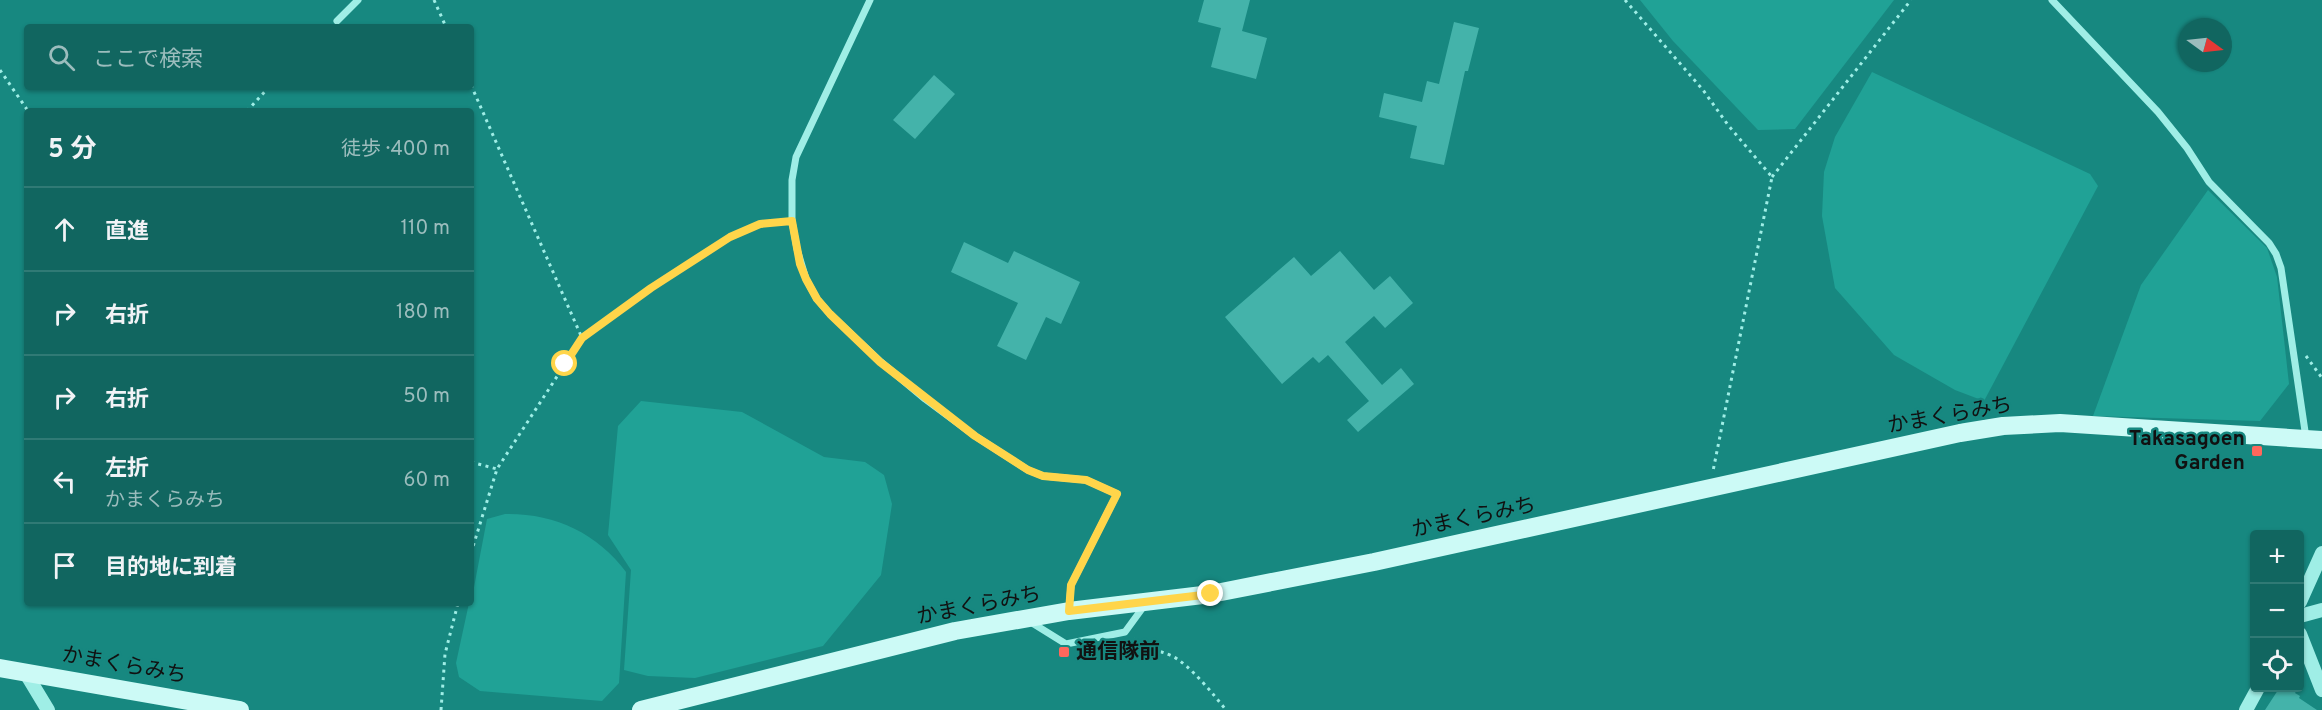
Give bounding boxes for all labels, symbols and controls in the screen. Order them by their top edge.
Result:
north arrow [2178,18,2232,72]
search box [24,24,474,90]
icon: search [45,41,78,74]
text: ここで検索 [93,47,203,74]
text: 5 分 [48,134,96,167]
text: 徒歩 · 400 m [341,137,450,163]
icon: ahead [48,213,81,246]
text: 110 m [401,216,450,242]
text: 直進 [105,219,149,246]
icon: right [48,297,81,330]
text: 180 m [396,300,450,326]
text: 右折 [105,303,149,330]
route start [551,350,577,376]
icon: right [48,381,81,414]
text: 50 m [403,384,450,410]
text: 右折 [105,387,149,414]
street label: かまくらみち [1886,392,2014,440]
place label: Takasagoen Garden [2129,426,2245,477]
marker: Takasagoen Garden [2250,444,2264,458]
text: 左折 [105,456,149,483]
icon: left [48,465,81,498]
text: 60 m [404,468,450,494]
text: かまくらみち [105,488,225,514]
street label: かまくらみち [1410,492,1538,544]
map controls [2250,530,2304,692]
button: + [2250,530,2304,584]
icon: arrive [48,549,81,582]
text: 目的地に到着 [105,555,237,582]
route end [1197,580,1223,606]
street label: かまくらみち [915,581,1043,631]
button: − [2250,584,2304,638]
button: locate [2250,638,2304,692]
place label: 通信隊前 [1076,639,1160,666]
street label: かまくらみち [60,642,188,690]
marker: 通信隊前 [1057,645,1071,659]

